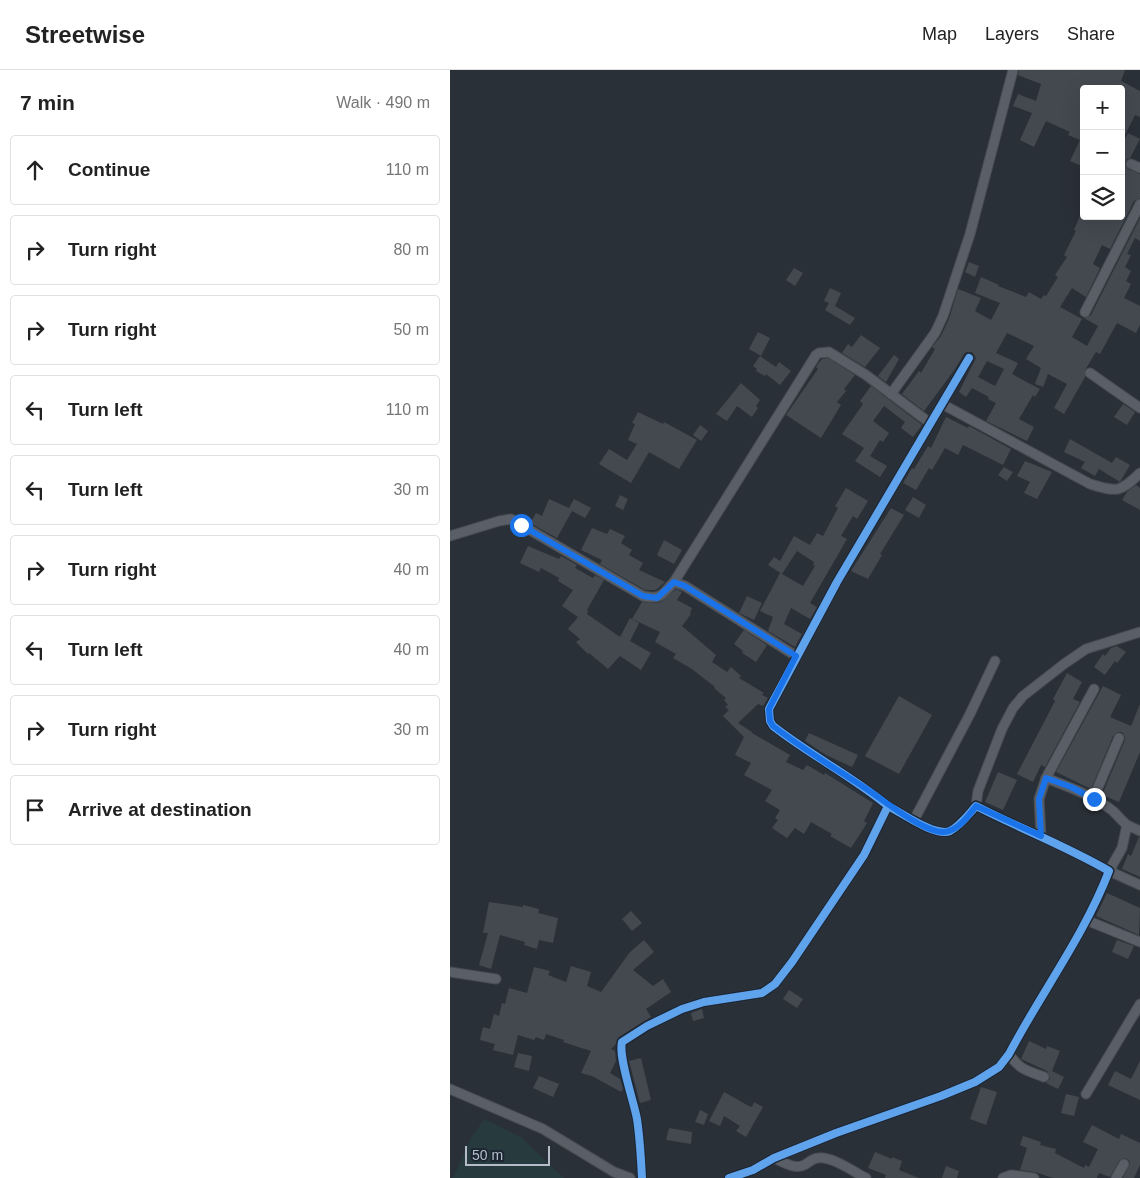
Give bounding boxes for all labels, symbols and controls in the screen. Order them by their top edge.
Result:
text: Streetwise [25,21,145,48]
text: Map [922,24,957,44]
text: Layers [985,24,1039,44]
text: Share [1067,24,1115,44]
map controls [1080,85,1125,220]
button: + [1080,85,1125,130]
text: 7 min [20,91,75,114]
text: Walk · 490 m [336,94,430,111]
button: − [1080,130,1125,175]
icon: ahead [21,156,49,184]
text: Continue [68,159,150,180]
text: 110 m [386,161,429,178]
button: layers [1080,175,1125,220]
icon: right [21,236,49,264]
text: Turn right [68,239,156,260]
text: 80 m [393,241,429,258]
icon: right [21,316,49,344]
text: Turn right [68,319,156,340]
text: 50 m [393,321,429,338]
icon: left [21,396,49,424]
text: Turn left [68,399,143,420]
text: 110 m [386,401,429,418]
icon: left [21,476,49,504]
text: Turn left [68,479,143,500]
text: 30 m [393,481,429,498]
route start [510,514,533,537]
icon: right [21,556,49,584]
text: Turn right [68,559,156,580]
text: 40 m [393,561,429,578]
icon: left [21,636,49,664]
text: Turn left [68,639,143,660]
text: 40 m [393,641,429,658]
icon: right [21,716,49,744]
text: Turn right [68,719,156,740]
text: 30 m [393,721,429,738]
route end [1083,788,1106,811]
icon: arrive [21,796,49,824]
text: Arrive at destination [68,799,252,820]
scale bar [465,1143,550,1166]
text: 50 m [472,1147,503,1163]

